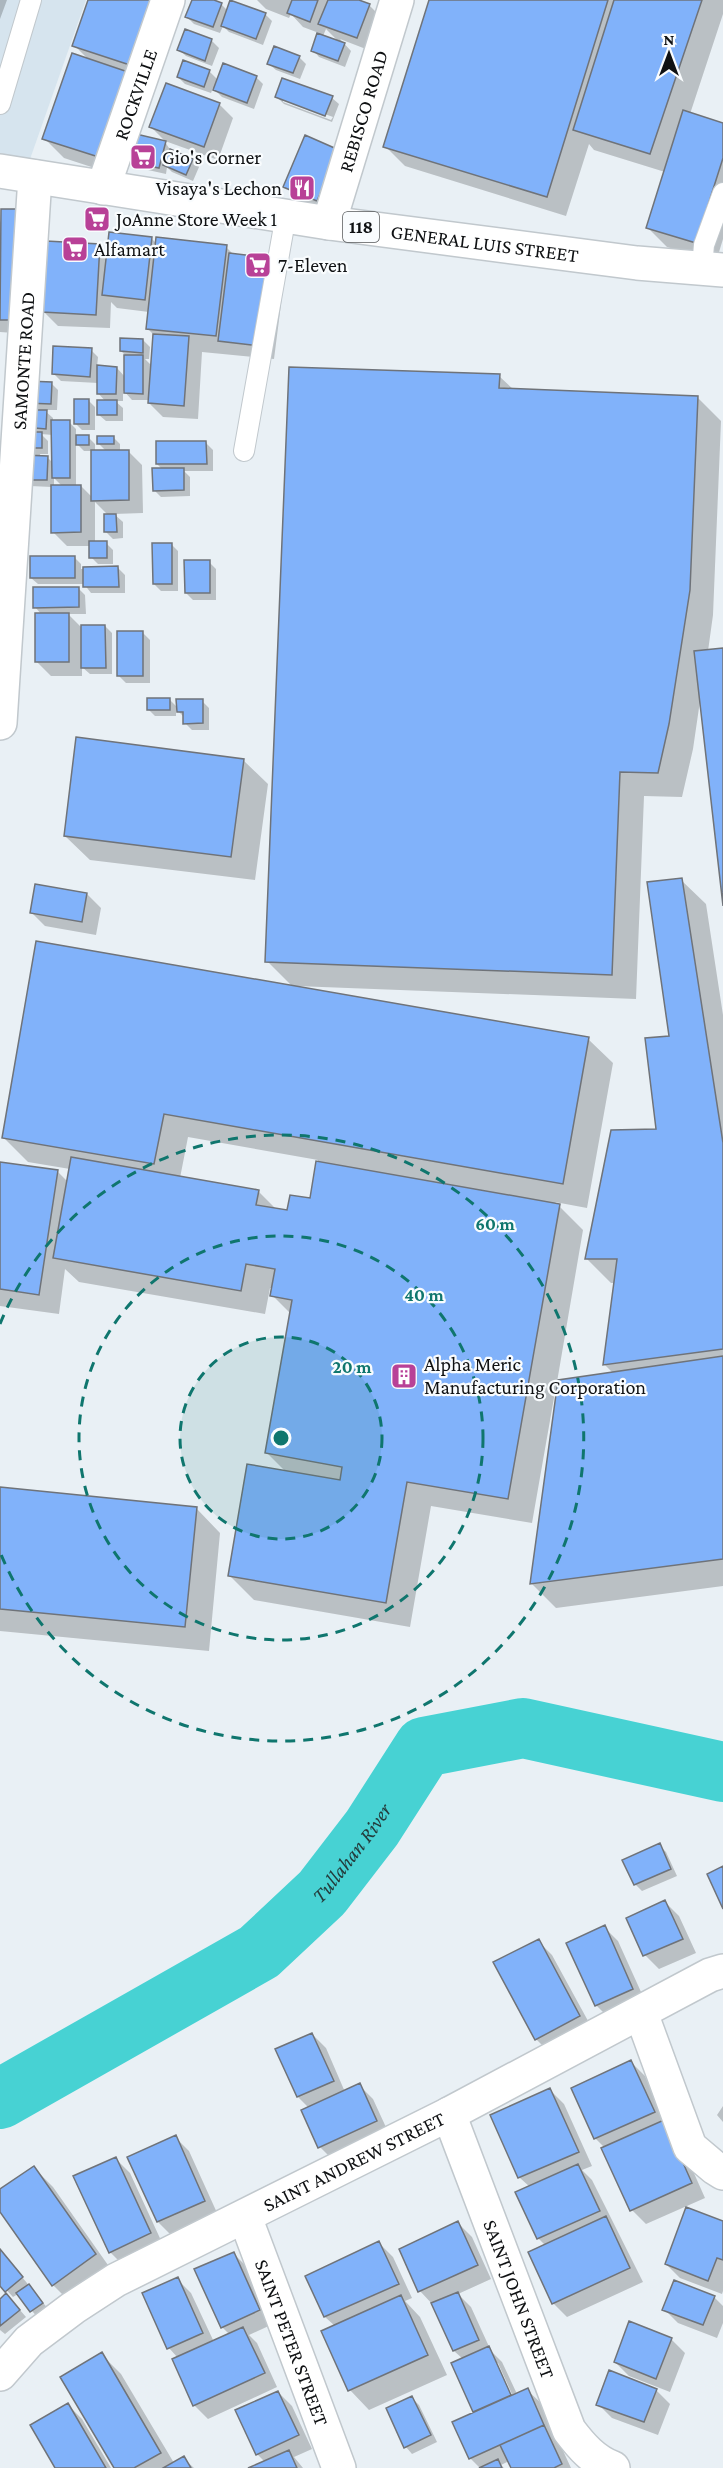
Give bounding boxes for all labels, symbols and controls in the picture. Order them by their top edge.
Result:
north arrow [639,24,699,84]
text: N [664,31,675,48]
street label: ROCKVILLE [109,46,161,143]
street label: REBISCO ROAD [334,48,392,175]
supermarket icon: Gio's Corner [128,142,158,172]
place label: Gio's Corner [162,146,261,168]
restaurant icon: Visaya's Lechon [287,173,317,203]
place label: Visaya's Lechon [156,177,282,200]
supermarket icon: JoAnne Store Week 1 [82,204,112,234]
place label: JoAnne Store Week 1 [114,208,277,231]
road number: 118 [343,212,379,242]
street label: GENERAL LUIS STREET [389,220,580,266]
supermarket icon: Alfamart [60,234,90,264]
place label: Alfamart [94,238,165,260]
supermarket icon: 7-Eleven [243,250,273,280]
place label: 7-Eleven [278,254,348,276]
street label: SAMONTE ROAD [8,291,39,430]
text: 60 m [475,1214,515,1234]
text: 40 m [404,1285,444,1305]
place label: Alpha Meric Manufacturing Corporation [424,1353,646,1399]
text: 20 m [333,1357,372,1377]
building icon: Alpha Meric Manufacturing Corporation [389,1361,419,1391]
centre of rings [271,1428,291,1448]
water label: Tullahan River [307,1798,397,1908]
street label: SAINT ANDREW STREET [259,2107,448,2216]
street label: SAINT JOHN STREET [479,2217,559,2382]
street label: SAINT PETER STREET [251,2256,333,2429]

